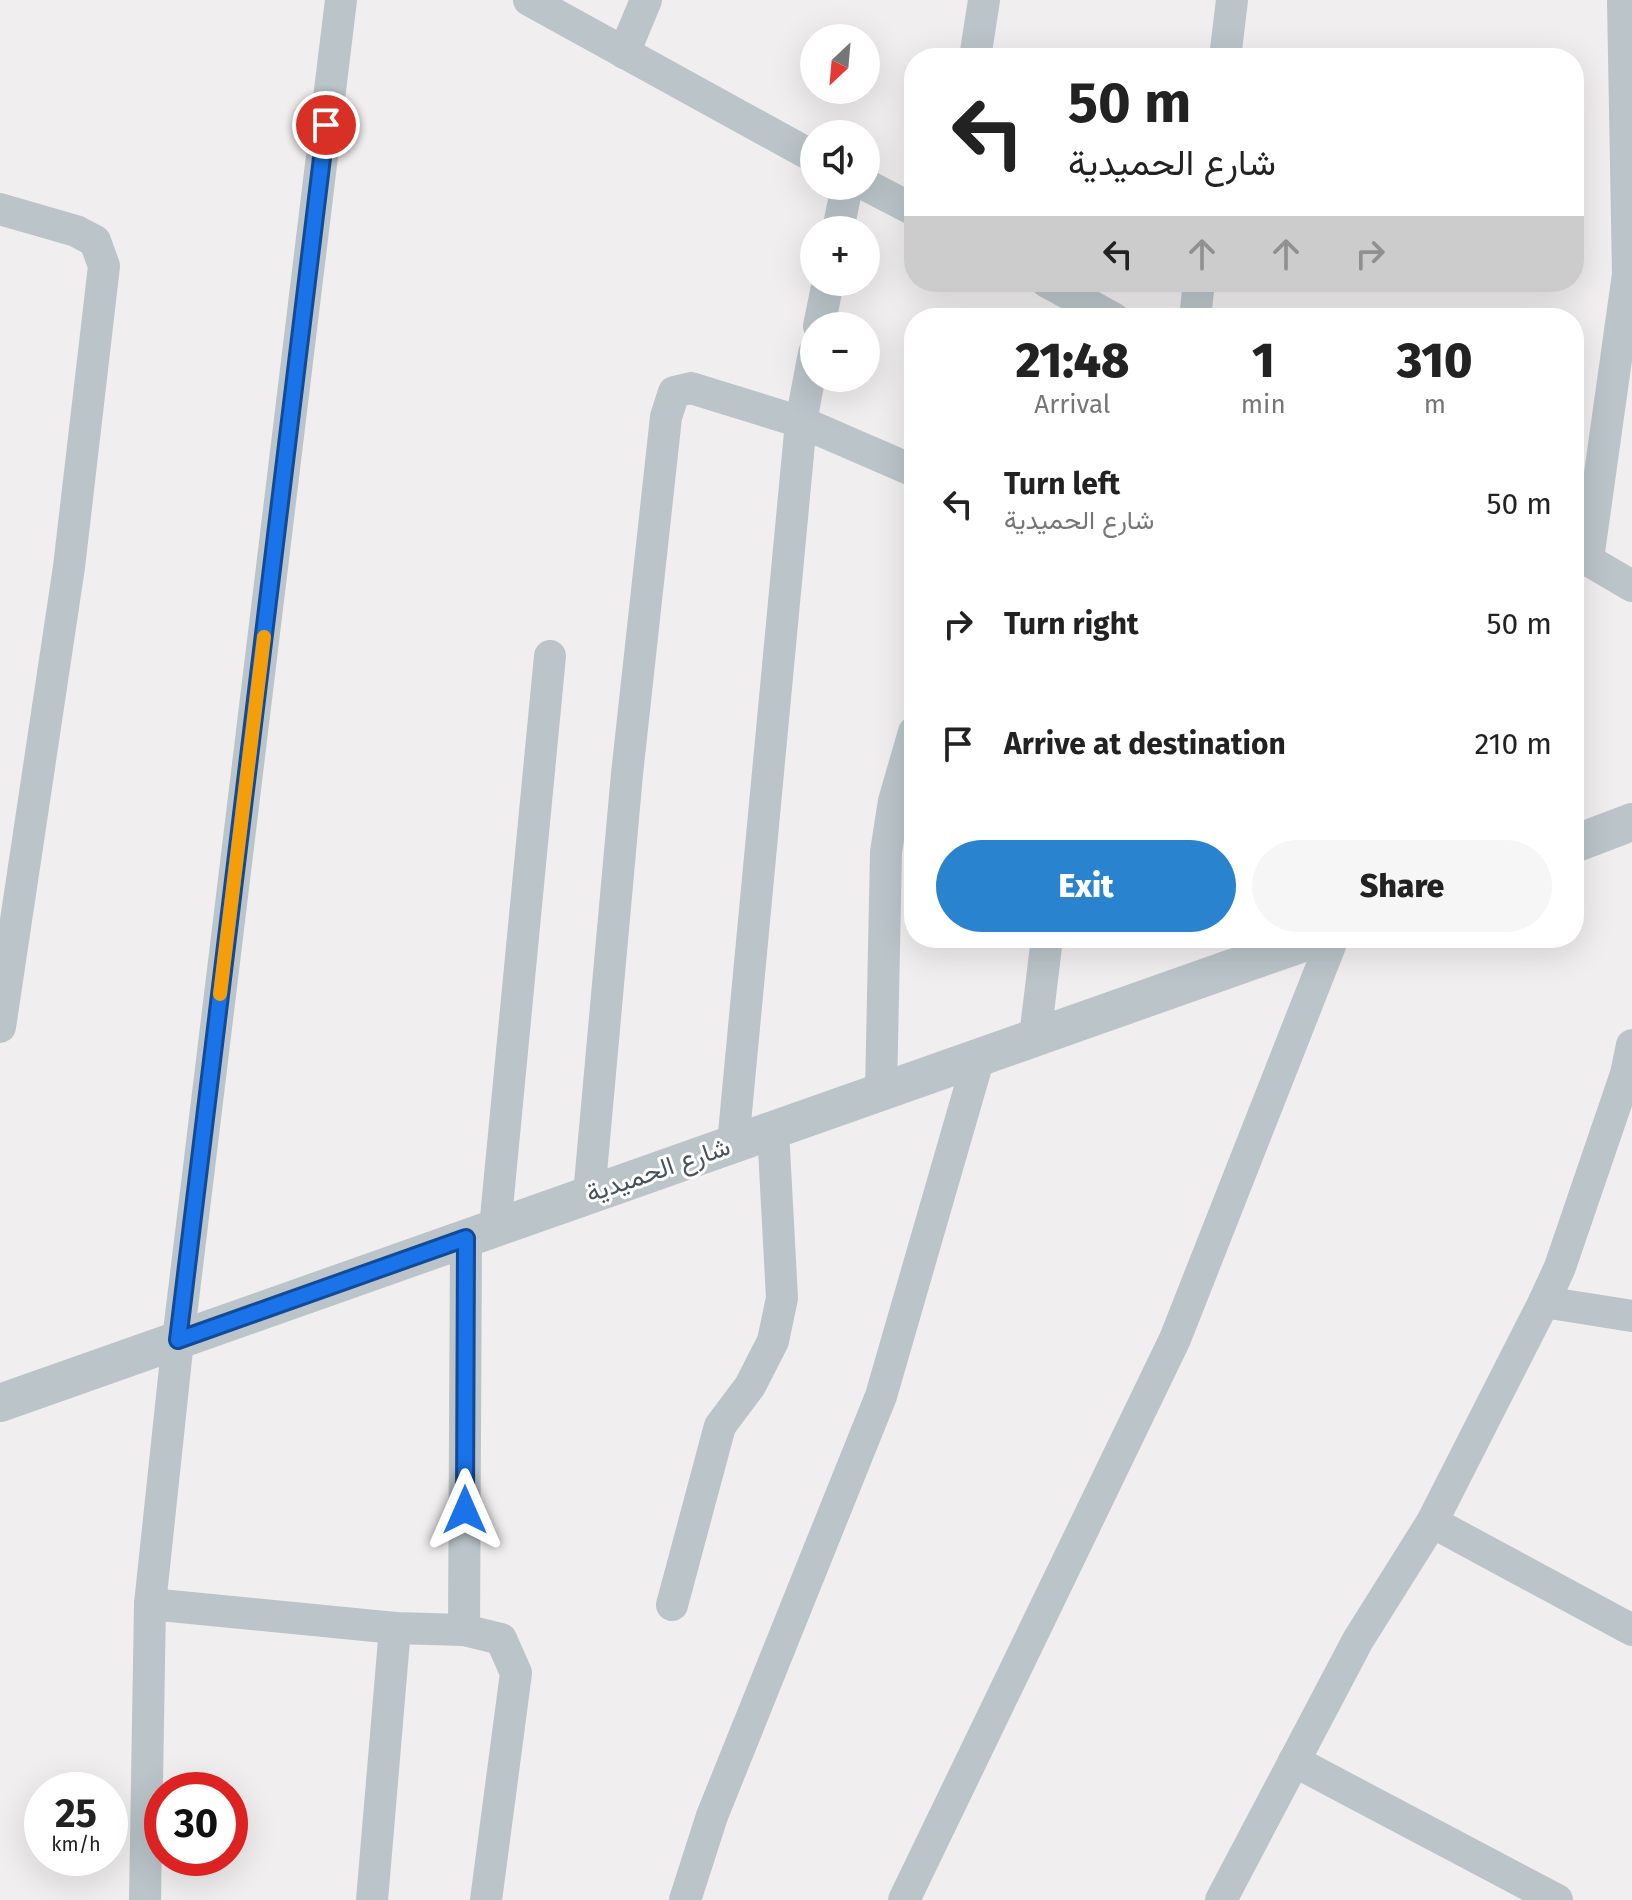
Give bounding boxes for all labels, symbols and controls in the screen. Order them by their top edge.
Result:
north arrow [800,24,880,104]
map controls [800,24,880,392]
text: 50 m [1068,70,1191,137]
icon: left [936,80,1040,184]
pin [292,91,360,159]
icon: arrive [304,103,348,147]
button: sound [800,120,880,200]
text: شارع الحميدية [1068,141,1276,185]
button: + [800,216,880,296]
icon: left [1096,232,1140,276]
icon: ahead [1180,232,1224,276]
icon: ahead [1264,232,1308,276]
icon: right [1348,232,1392,276]
button: − [800,312,880,392]
text: 21:48 [1015,332,1129,390]
text: 1 [1252,332,1275,390]
text: 310 [1397,332,1473,390]
text: Arrival [1034,389,1111,420]
text: min [1241,389,1286,420]
text: m [1424,389,1446,420]
text: Turn left [1004,466,1120,502]
icon: left [936,482,980,526]
text: 50 m [1487,486,1552,522]
text: شارع الحميدية [1004,505,1154,536]
icon: right [936,602,980,646]
text: Turn right [1004,606,1139,642]
text: 50 m [1487,606,1552,642]
icon: arrive [936,722,980,766]
text: Arrive at destination [1004,726,1286,762]
text: 210 m [1475,726,1552,762]
button: Exit [936,840,1236,932]
button: Share [1252,840,1552,932]
street label: شارع الحميدية [582,1131,735,1211]
position arrow [423,1468,507,1552]
speed limit sign: 30 [144,1772,248,1876]
text: 25 [55,1790,97,1838]
text: km/h [51,1832,101,1856]

